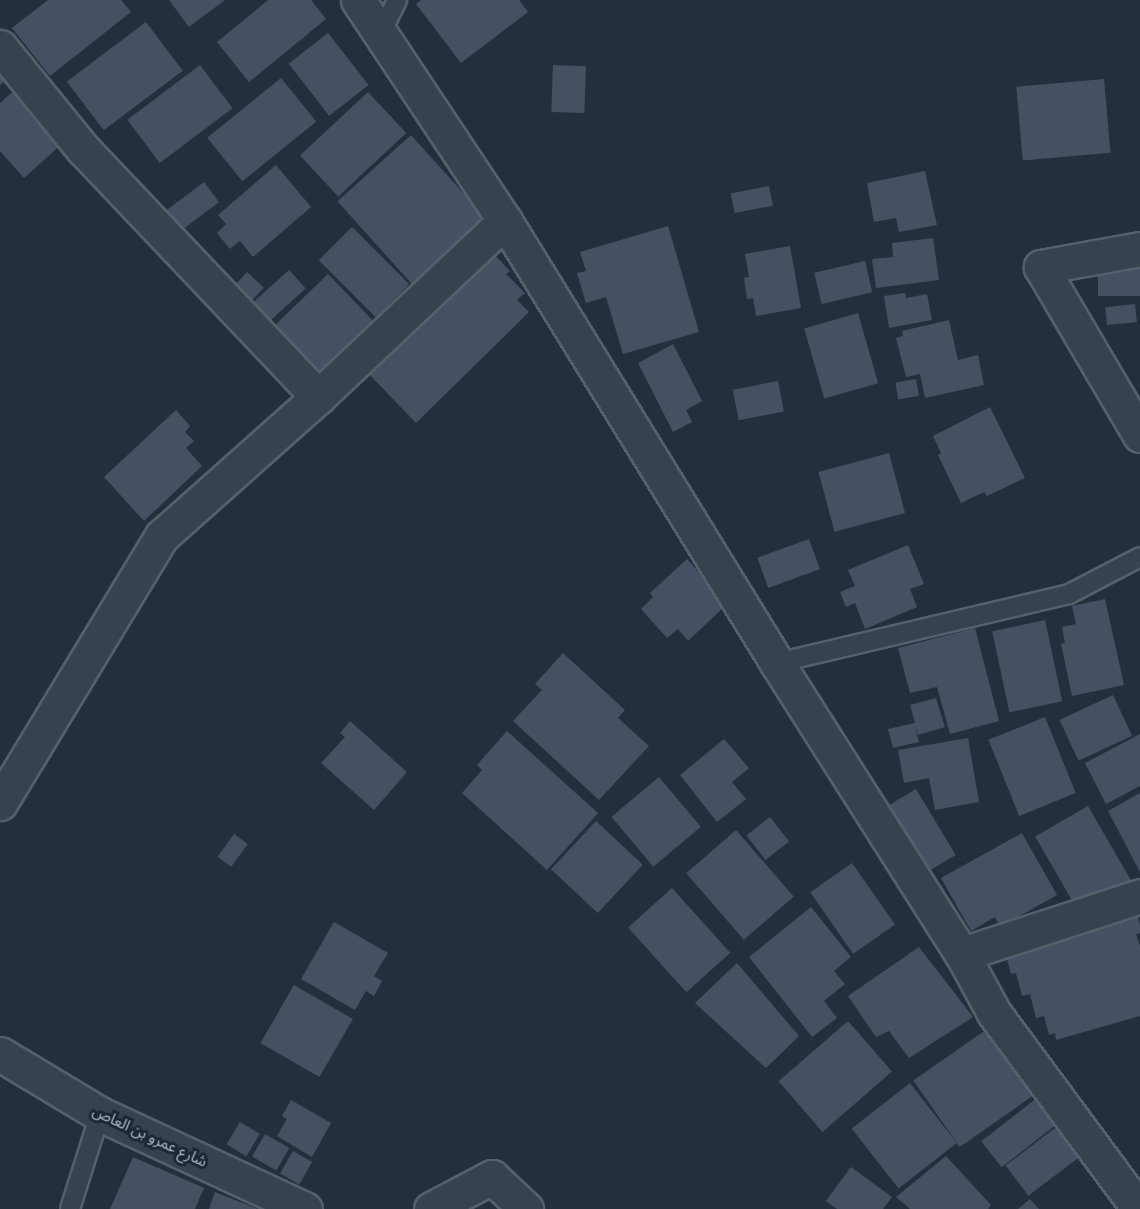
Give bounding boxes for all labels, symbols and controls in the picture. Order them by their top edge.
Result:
street label: شارع عمرو بن العاص [90,1102,210,1170]

